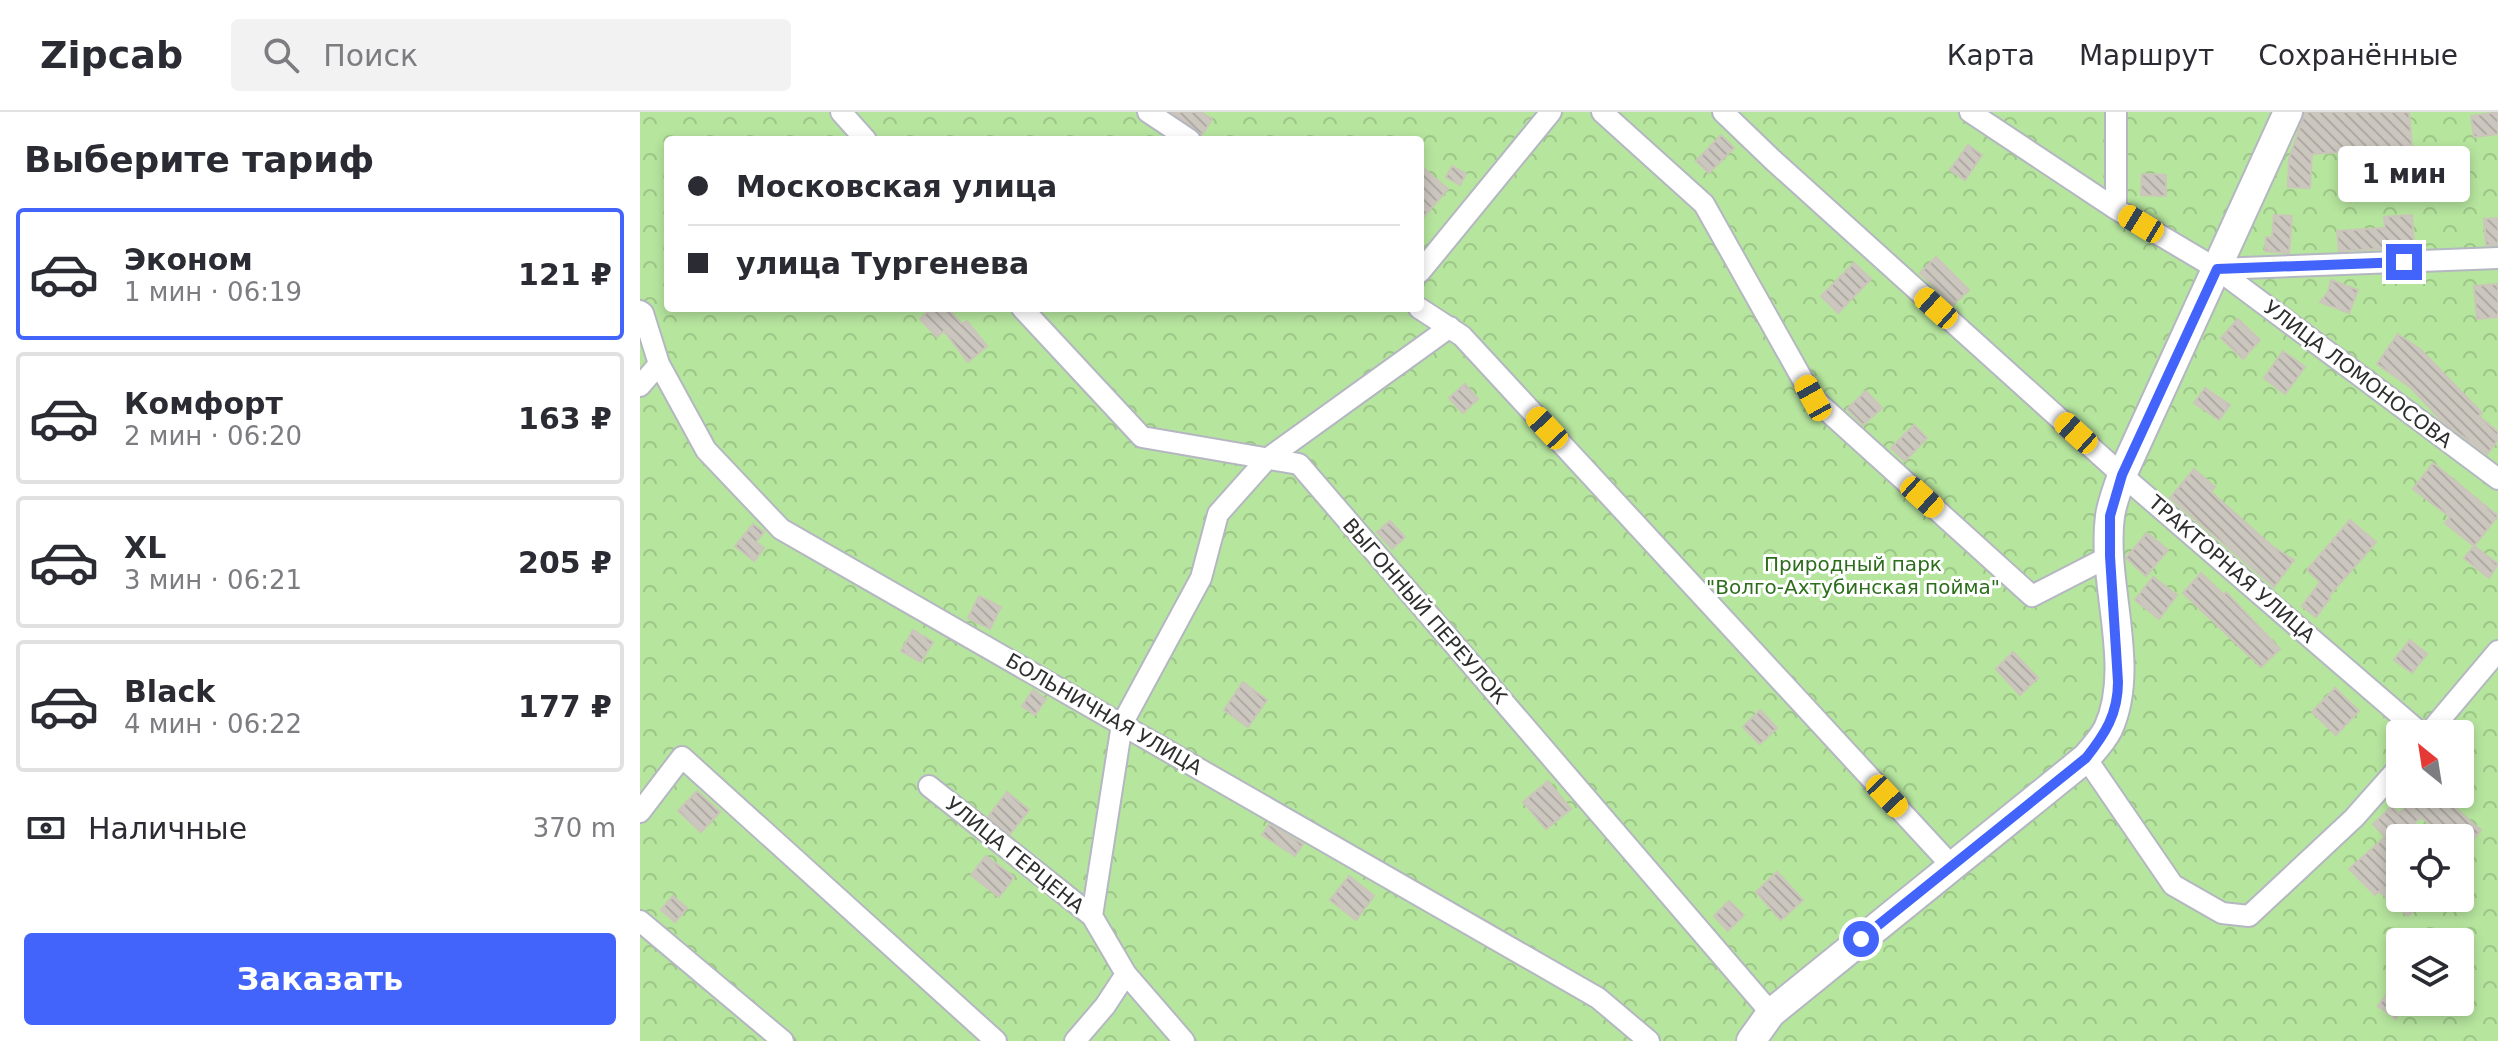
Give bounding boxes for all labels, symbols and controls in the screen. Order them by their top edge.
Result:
search box [231,19,791,91]
text: Zipcab [40,33,183,77]
icon: search [259,33,303,77]
text: Поиск [323,38,418,73]
text: Карта [1947,39,2035,72]
text: Маршрут [2079,39,2214,72]
text: Сохранённые [2258,39,2458,72]
text: Выберите тариф [24,139,374,180]
callout: 1 мин [2338,146,2470,202]
text: 1 мин [2362,159,2446,189]
text: Московская улица [736,169,1057,204]
car [2114,201,2168,247]
icon: car [28,238,100,310]
text: Эконом [124,242,253,277]
route end [2386,244,2422,280]
text: улица Тургенева [736,246,1029,281]
text: 121 ₽ [518,257,612,292]
text: 1 мин · 06:19 [124,277,302,307]
car [1910,283,1962,333]
street label: УЛИЦА ЛОМОНОСОВА [2259,295,2457,453]
car [1791,371,1835,425]
icon: car [28,382,100,454]
text: Комфорт [124,386,283,421]
text: 163 ₽ [518,401,612,436]
car [1522,402,1572,454]
car [2050,408,2102,458]
text: 2 мин · 06:20 [124,421,302,451]
car [1896,472,1948,522]
street label: ТРАКТОРНАЯ УЛИЦА [2143,490,2320,648]
street label: ВЫГОННЫЙ ПЕРЕУЛОК [1338,513,1512,709]
icon: car [28,526,100,598]
text: XL [124,530,166,565]
text: 205 ₽ [518,545,612,580]
park label: Природный парк "Волго-Ахтубинская пойма" [1706,552,2000,599]
text: 3 мин · 06:21 [124,565,302,595]
street label: БОЛЬНИЧНАЯ УЛИЦА [1002,648,1207,780]
icon: car [28,670,100,742]
text: Black [124,674,215,709]
text: 177 ₽ [518,689,612,724]
text: 4 мин · 06:22 [124,709,302,739]
north arrow [2386,720,2474,808]
map controls [2386,720,2474,1016]
car [1862,770,1912,822]
street label: УЛИЦА ГЕРЦЕНА [941,792,1089,918]
icon: cash [24,806,68,850]
text: Наличные [88,811,247,846]
text: 370 m [533,813,616,843]
button: locate [2386,824,2474,912]
route start [1843,921,1879,957]
button: layers [2386,928,2474,1016]
button: Заказать [24,933,616,1025]

